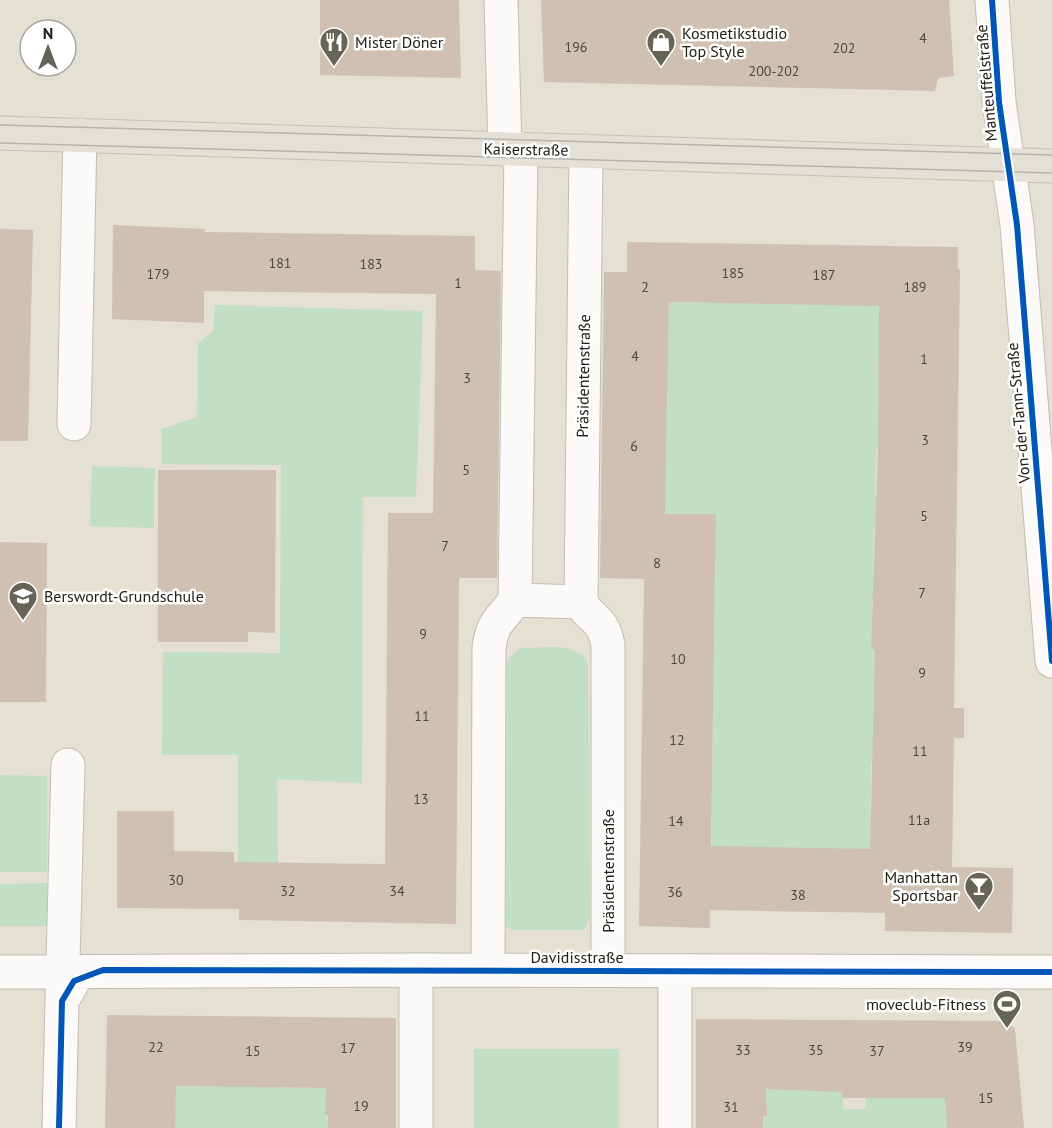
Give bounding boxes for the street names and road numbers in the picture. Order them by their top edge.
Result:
street label: Manteuffelstraße [971,24,1001,142]
street label: Kaiserstraße [483,138,569,160]
street label: Präsidentenstraße [572,314,594,438]
street label: Von-der-Tann-Straße [1002,342,1034,485]
street label: Präsidentenstraße [598,809,618,933]
street label: Davidisstraße [530,947,624,967]

